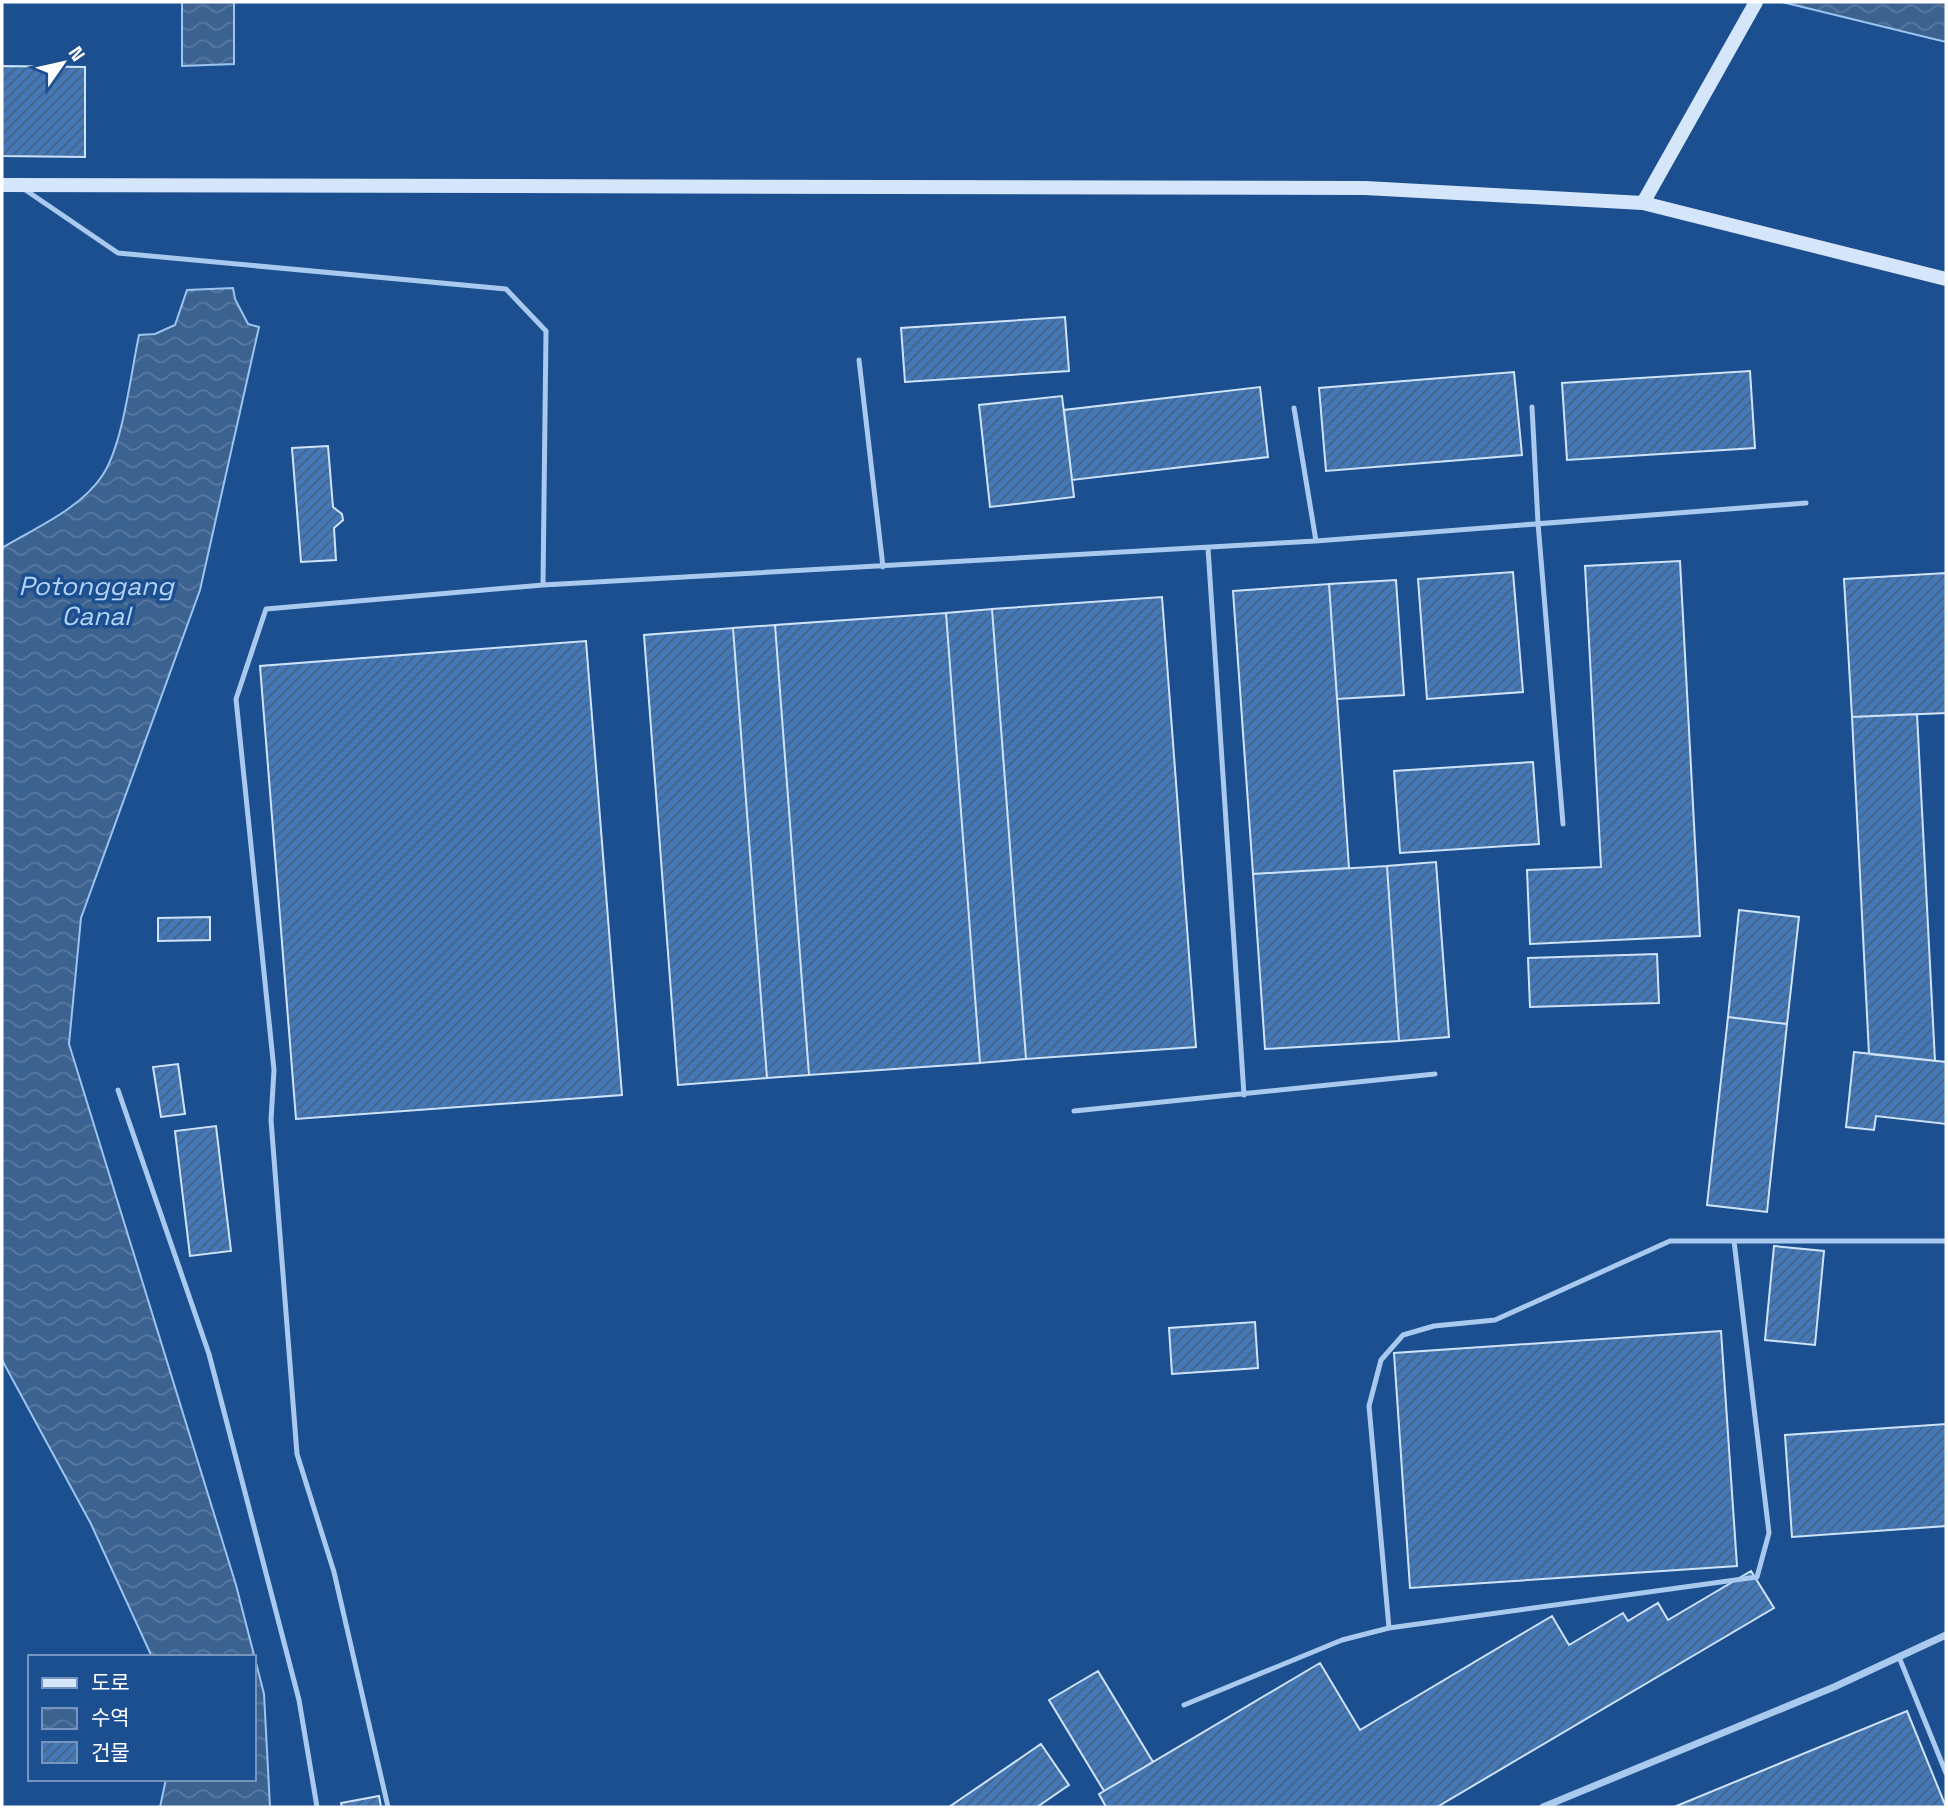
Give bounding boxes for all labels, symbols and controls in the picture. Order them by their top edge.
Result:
north arrow [28,28,98,98]
text: N [63,42,91,66]
water label: Potonggang Canal [18,569,175,633]
legend [28,1655,256,1781]
text: 도로 [91,1669,130,1696]
text: 수역 [91,1704,130,1731]
text: 건물 [91,1739,130,1766]

